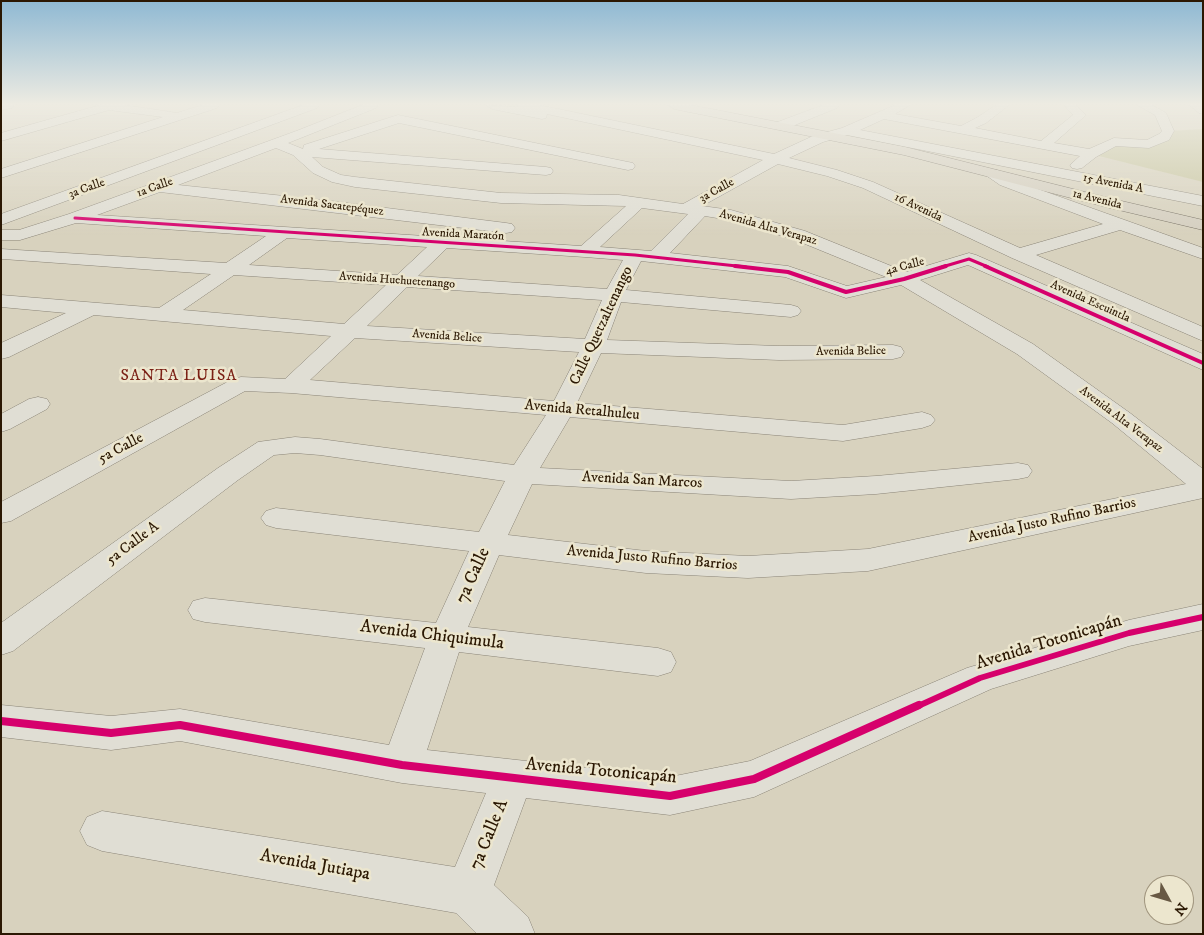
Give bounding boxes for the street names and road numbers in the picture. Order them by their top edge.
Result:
street label: 15 Avenida A [1082,171,1144,197]
street label: 1a Calle [135,175,175,201]
street label: 3a Calle [67,176,107,202]
street label: 3a Calle [697,176,737,206]
street label: 1a Avenida [1071,187,1123,213]
street label: 16 Avenida [892,191,944,225]
street label: Avenida Sacatepéquez [280,193,384,219]
street label: Avenida Alta Verapaz [717,207,819,249]
street label: Avenida Maratón [422,226,504,244]
street label: 4a Calle [884,255,926,279]
street label: Calle Quetzaltenango [567,264,637,388]
street label: Avenida Huehuetenango [338,270,456,292]
street label: Avenida Escuintla [1048,278,1132,326]
street label: Avenida Belice [412,327,482,347]
street label: Avenida Belice [816,344,886,360]
street label: Avenida Alta Verapaz [1076,384,1166,456]
street label: Avenida Retalhuleu [524,397,640,425]
street label: 5a Calle [95,430,147,468]
street label: Avenida San Marcos [581,469,703,493]
street label: Avenida Justo Rufino Barrios [966,494,1138,548]
street label: 5a Calle A [103,518,163,570]
street label: Avenida Justo Rufino Barrios [566,543,738,575]
street label: 7a Calle [452,545,496,607]
street label: Avenida Totonicapán [973,611,1125,675]
street label: Avenida Chiquimula [359,616,505,656]
street label: Avenida Totonicapán [525,755,677,789]
street label: 7a Calle A [466,797,514,873]
street label: Avenida Jutiapa [258,846,372,886]

